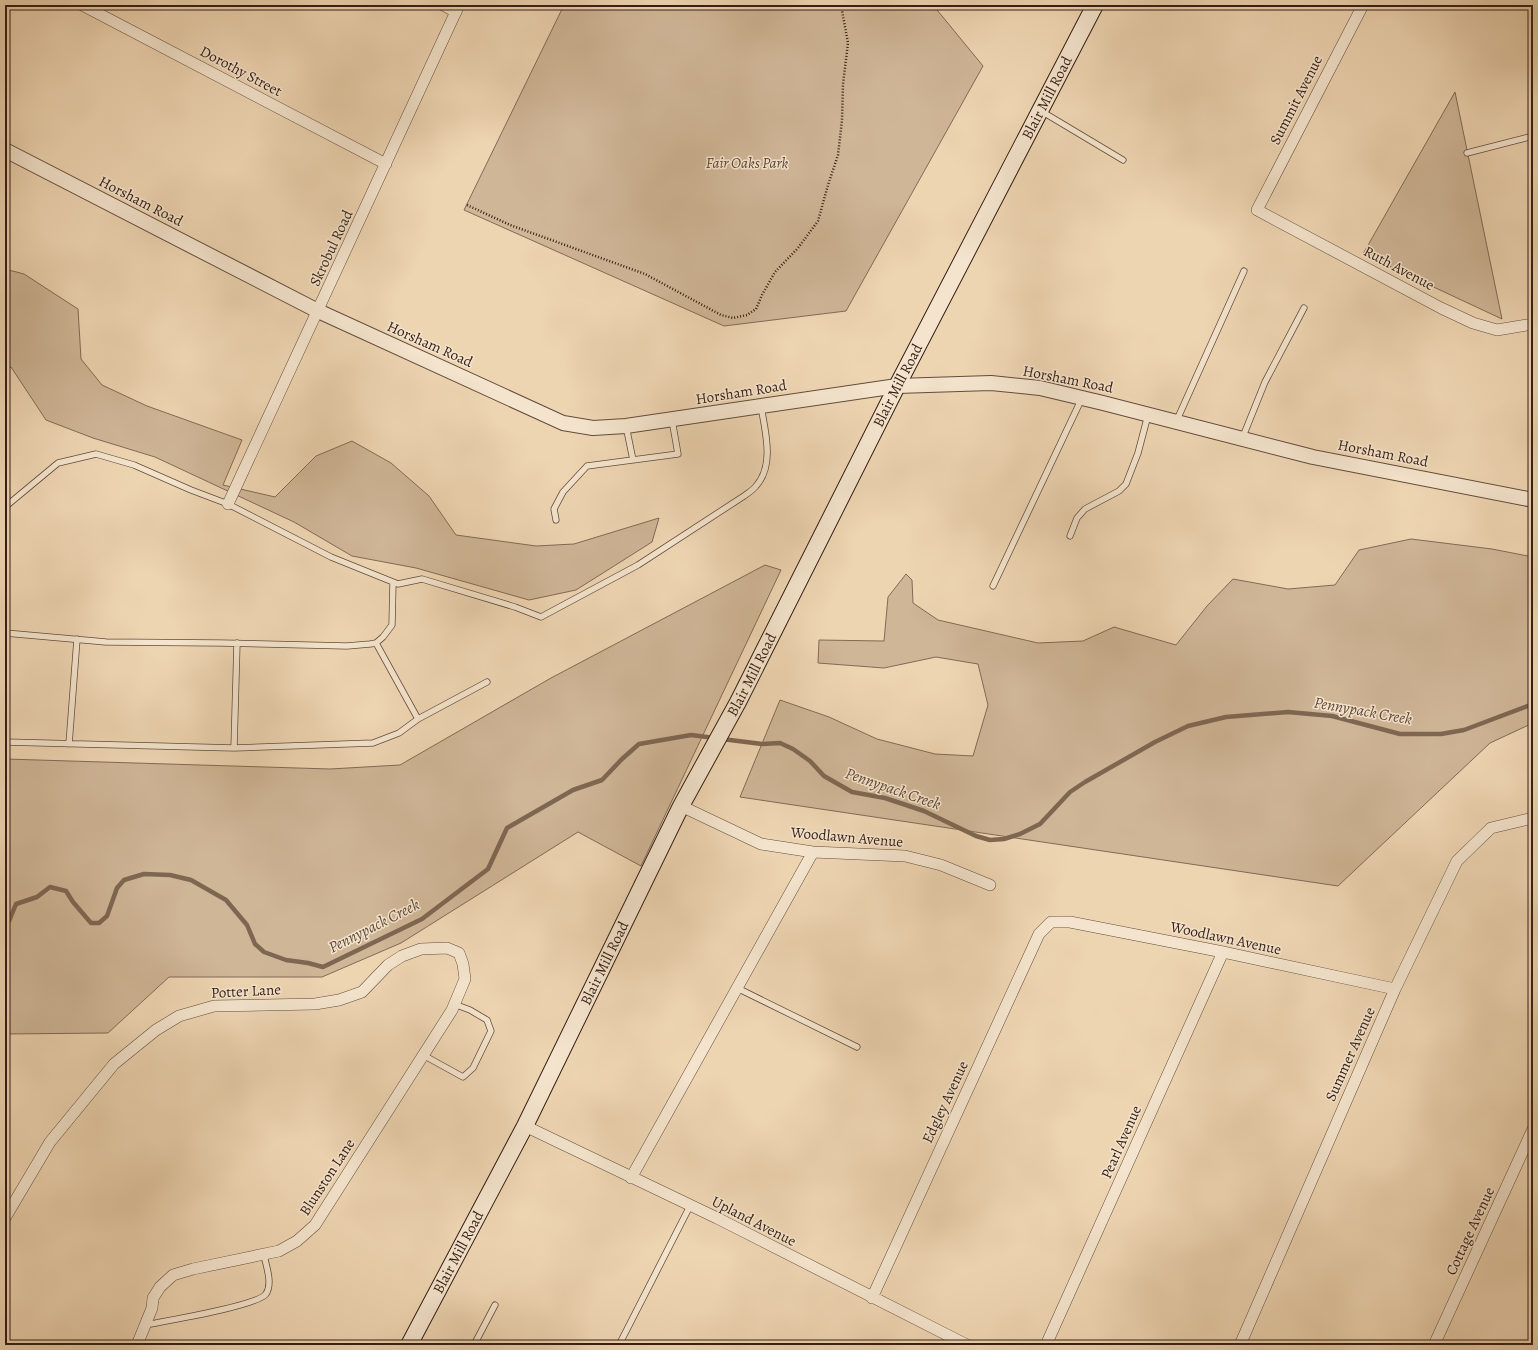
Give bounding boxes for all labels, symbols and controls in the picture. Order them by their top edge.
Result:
street label: Dorothy Street [196,41,286,101]
street label: Blair Mill Road [1017,52,1077,143]
street label: Summit Avenue [1265,52,1327,148]
park label: Fair Oaks Park [706,153,789,173]
street label: Horsham Road [96,171,187,231]
street label: Skrobul Road [305,206,358,289]
street label: Ruth Avenue [1360,241,1438,295]
street label: Horsham Road [384,316,477,372]
street label: Blair Mill Road [868,339,928,430]
street label: Horsham Road [1021,360,1116,398]
street label: Horsham Road [694,375,789,409]
street label: Horsham Road [1336,434,1431,472]
street label: Blair Mill Road [722,629,782,720]
water label: Pennypack Creek [1312,692,1414,730]
water label: Pennypack Creek [842,762,944,816]
street label: Woodlawn Avenue [789,822,904,852]
water label: Pennypack Creek [325,894,423,958]
street label: Woodlawn Avenue [1168,916,1283,960]
street label: Blair Mill Road [575,917,634,1008]
street label: Potter Lane [211,979,282,1003]
street label: Summer Avenue [1320,1003,1380,1104]
street label: Edgley Avenue [917,1057,973,1146]
street label: Pearl Avenue [1096,1102,1146,1182]
street label: Blunston Lane [295,1134,360,1219]
street label: Cottage Avenue [1441,1183,1499,1278]
street label: Upland Avenue [708,1191,800,1251]
street label: Blair Mill Road [428,1206,489,1297]

